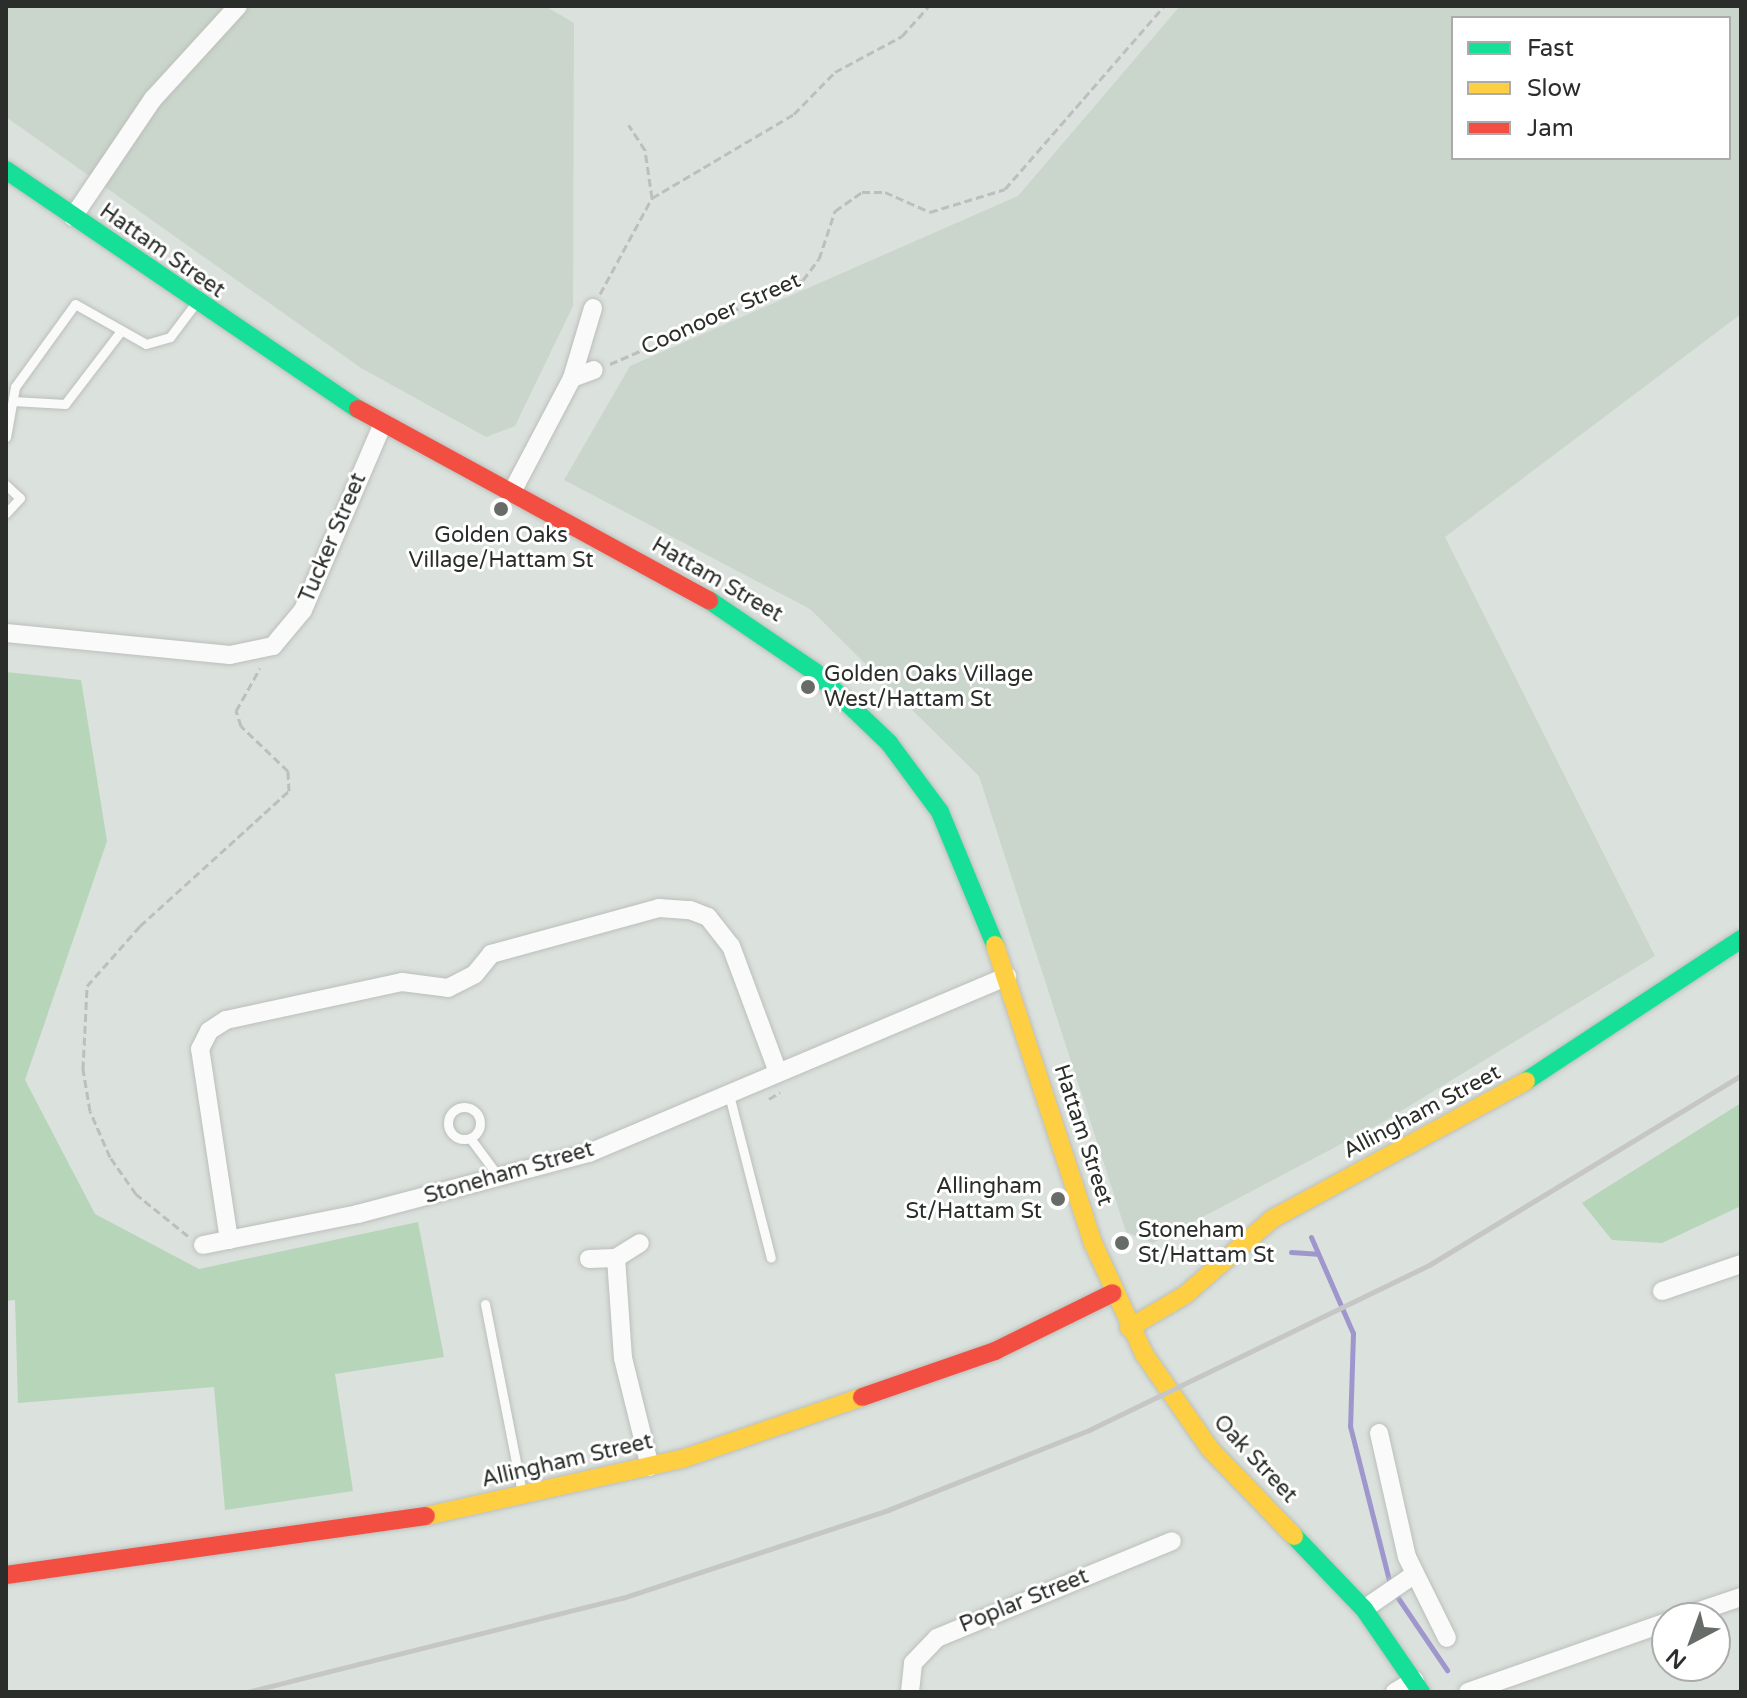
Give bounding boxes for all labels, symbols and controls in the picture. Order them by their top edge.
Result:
legend [1451,16,1731,160]
text: Fast [1527,34,1574,63]
text: Slow [1527,74,1581,103]
text: Jam [1527,114,1574,143]
street label: Hattam Street [94,198,230,304]
street label: Coonooer Street [637,267,805,361]
street label: Tucker Street [294,469,372,607]
marker: Golden Oaks Village/Hattam St [492,500,510,518]
place label: Golden Oaks Village/Hattam St [408,522,594,574]
street label: Hattam Street [647,532,787,628]
place label: Golden Oaks Village West/Hattam St [824,661,1033,712]
marker: Golden Oaks Village West/Hattam St [799,678,817,696]
street label: Allingham Street [1339,1059,1505,1165]
street label: Hattam Street [1048,1061,1118,1209]
street label: Stoneham Street [421,1136,597,1210]
place label: Allingham St/Hattam St [906,1173,1042,1224]
marker: Allingham St/Hattam St [1049,1190,1067,1208]
place label: Stoneham St/Hattam St [1138,1217,1274,1268]
marker: Stoneham St/Hattam St [1113,1234,1131,1252]
street label: Oak Street [1208,1410,1302,1508]
street label: Allingham Street [479,1429,655,1493]
street label: Poplar Street [956,1563,1092,1639]
north arrow [1651,1602,1731,1682]
text: N [1661,1643,1692,1674]

